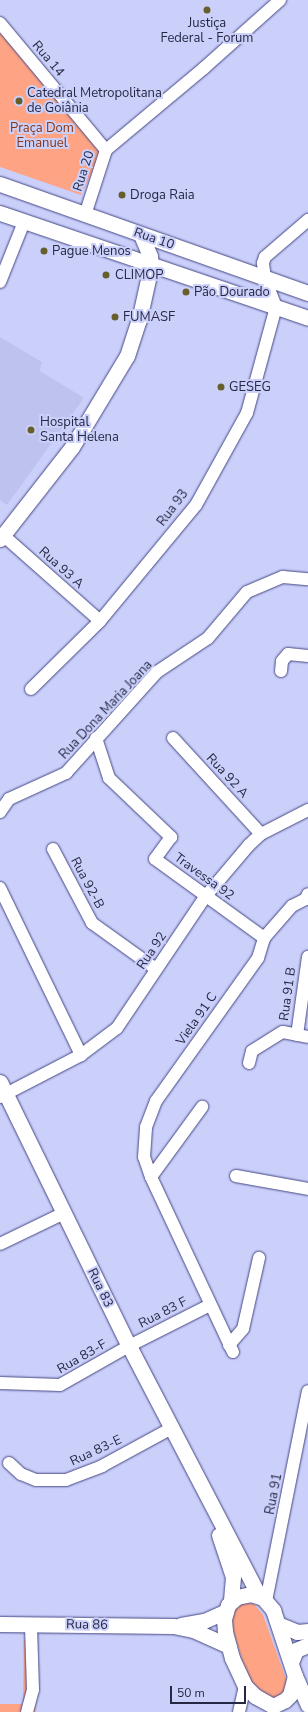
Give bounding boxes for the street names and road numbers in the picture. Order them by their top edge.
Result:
street label: Rua 14 [29,38,67,80]
street label: Rua 20 [70,149,98,193]
street label: Rua 10 [132,225,176,253]
street label: Rua 93 [154,487,192,529]
street label: Rua 93 A [35,544,87,592]
street label: Rua Dona Maria Joana [56,657,156,763]
street label: Rua 92 A [203,751,251,801]
street label: Travessa 92 [171,850,237,904]
street label: Rua 92-B [67,855,107,911]
street label: Rua 92 [134,929,170,973]
street label: Rua 91 B [277,966,299,1022]
street label: Viela 91 C [173,990,221,1048]
street label: Rua 83 [84,1266,116,1310]
street label: Rua 83 F [136,1294,190,1332]
street label: Rua 83-F [55,1337,109,1377]
street label: Rua 83-E [68,1432,124,1470]
street label: Rua 91 [262,1472,286,1516]
street label: Rua 86 [66,1617,108,1633]

